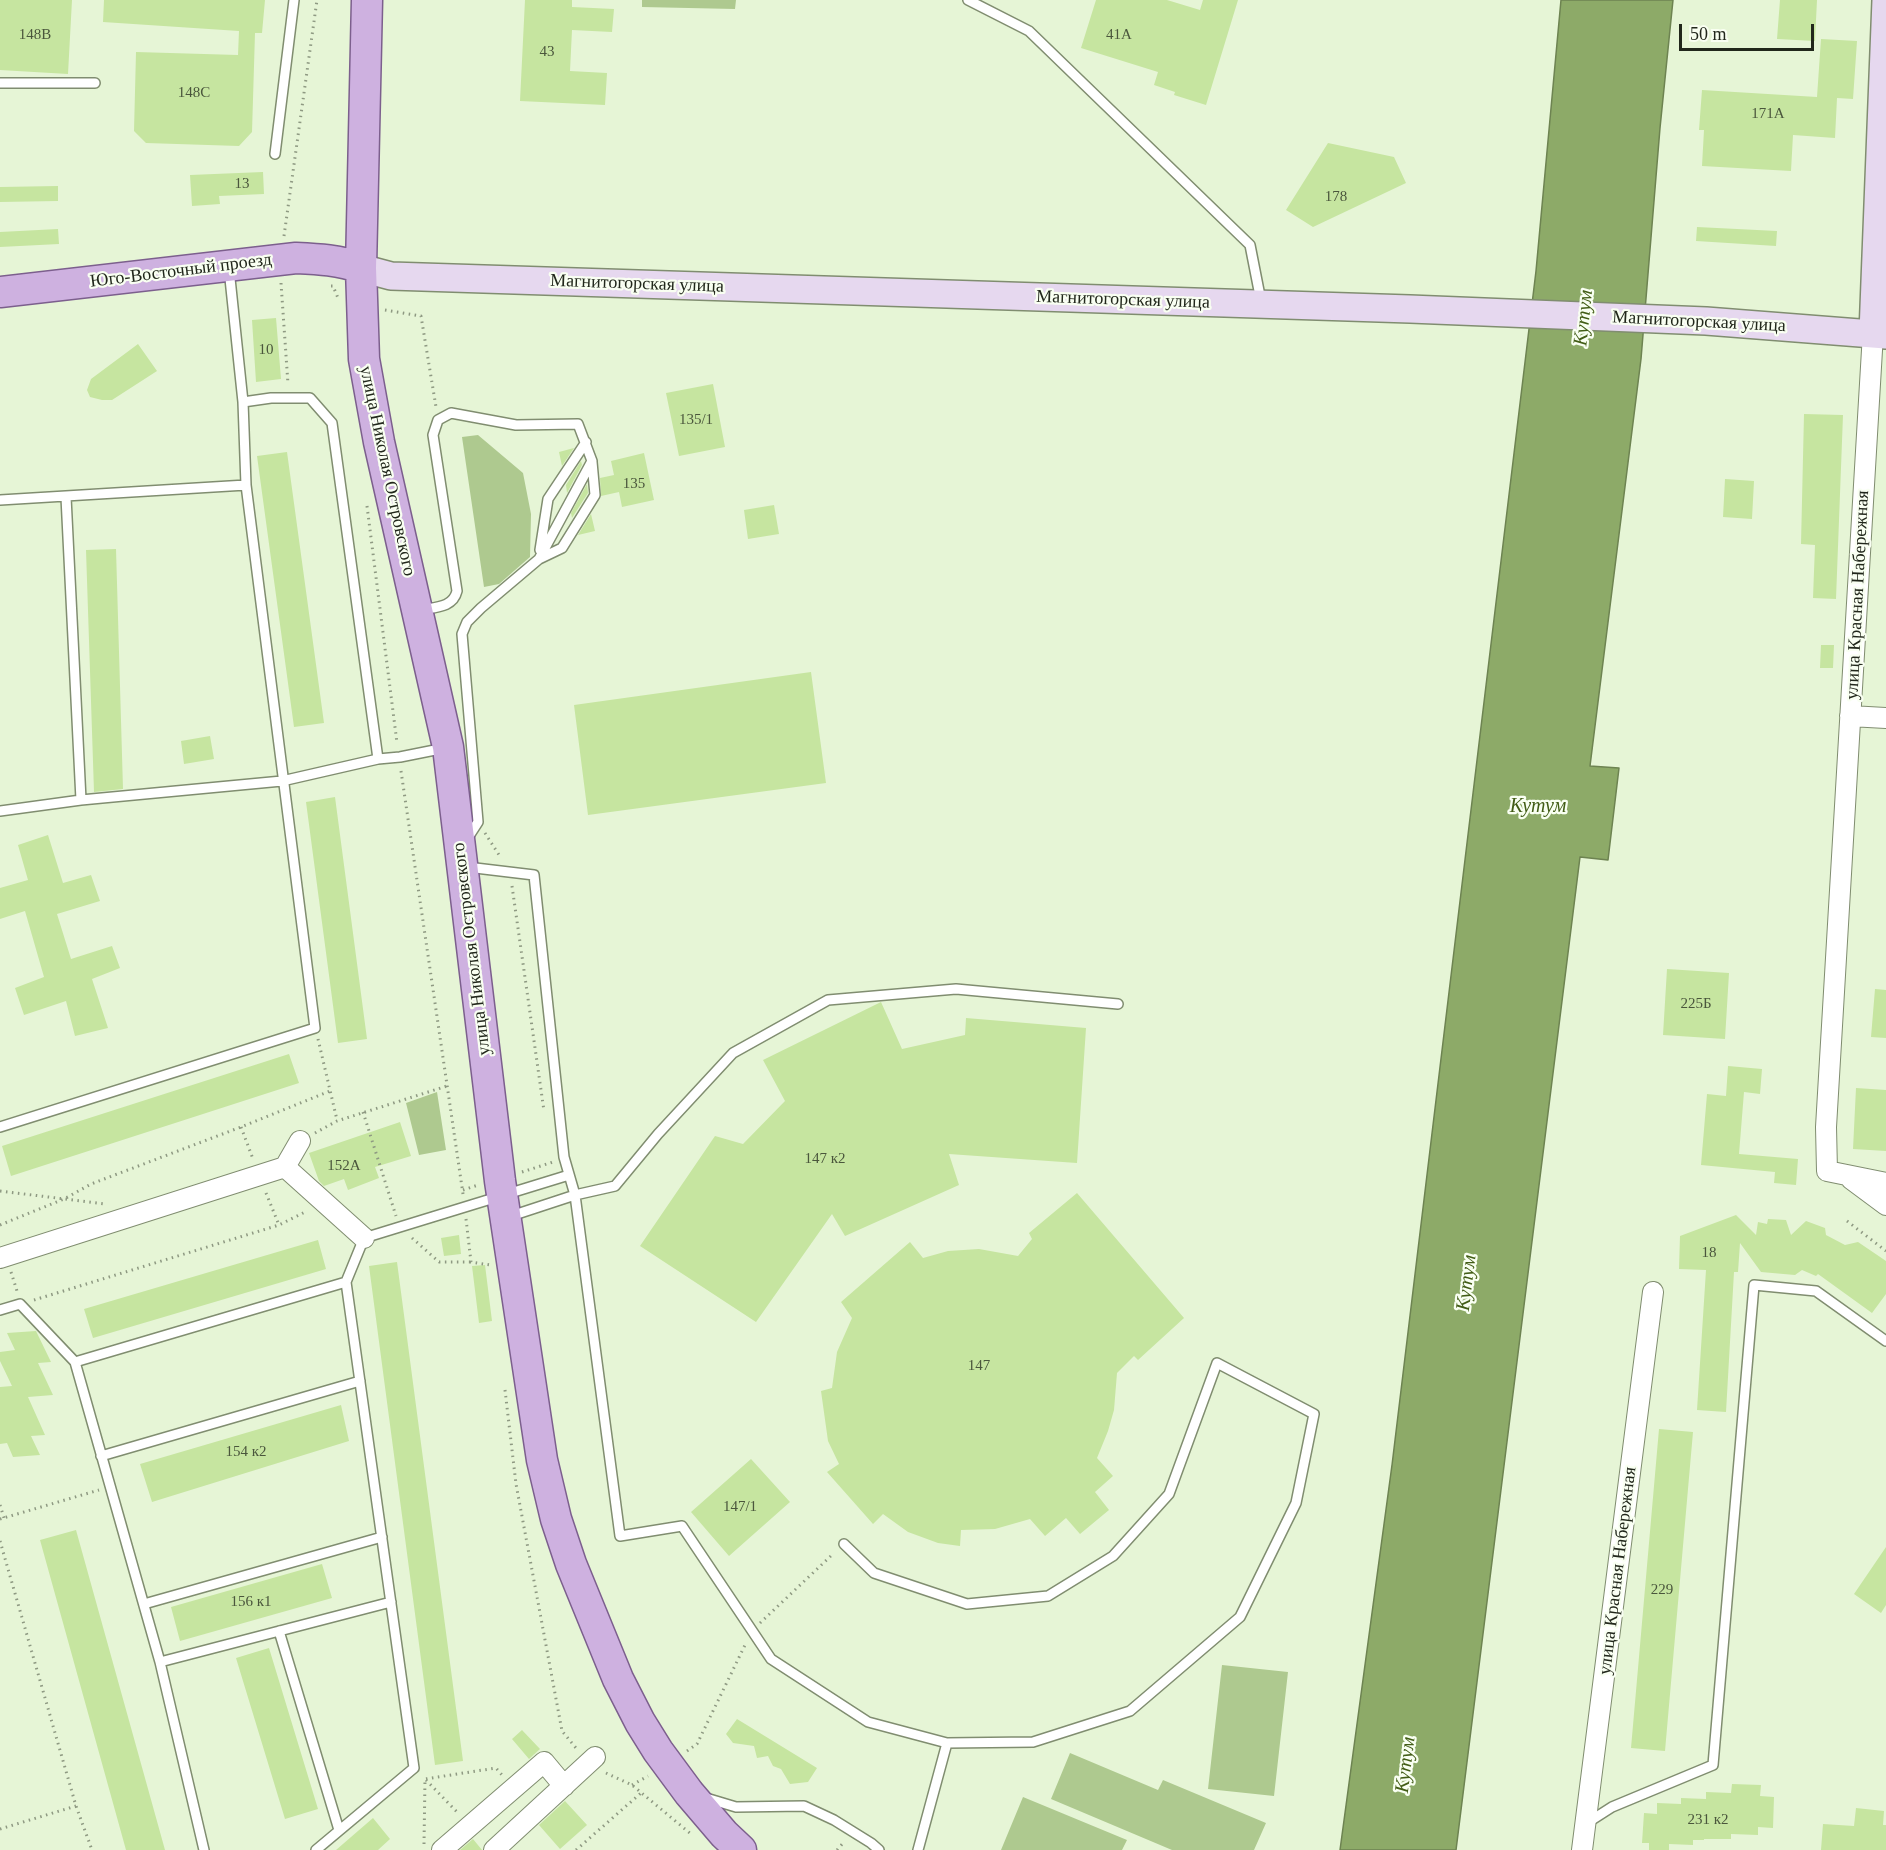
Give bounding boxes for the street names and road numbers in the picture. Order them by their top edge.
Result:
street label: Юго-Восточный проезд [89,249,273,293]
street label: Магнитогорская улица [550,270,724,298]
street label: Магнитогорская улица [1036,286,1210,314]
street label: Магнитогорская улица [1612,307,1786,337]
street label: улица Николая Островского [354,364,420,578]
street label: улица Красная Набережная [1842,490,1874,700]
street label: улица Николая Островского [448,841,496,1057]
street label: улица Красная Набережная [1595,1466,1641,1676]

